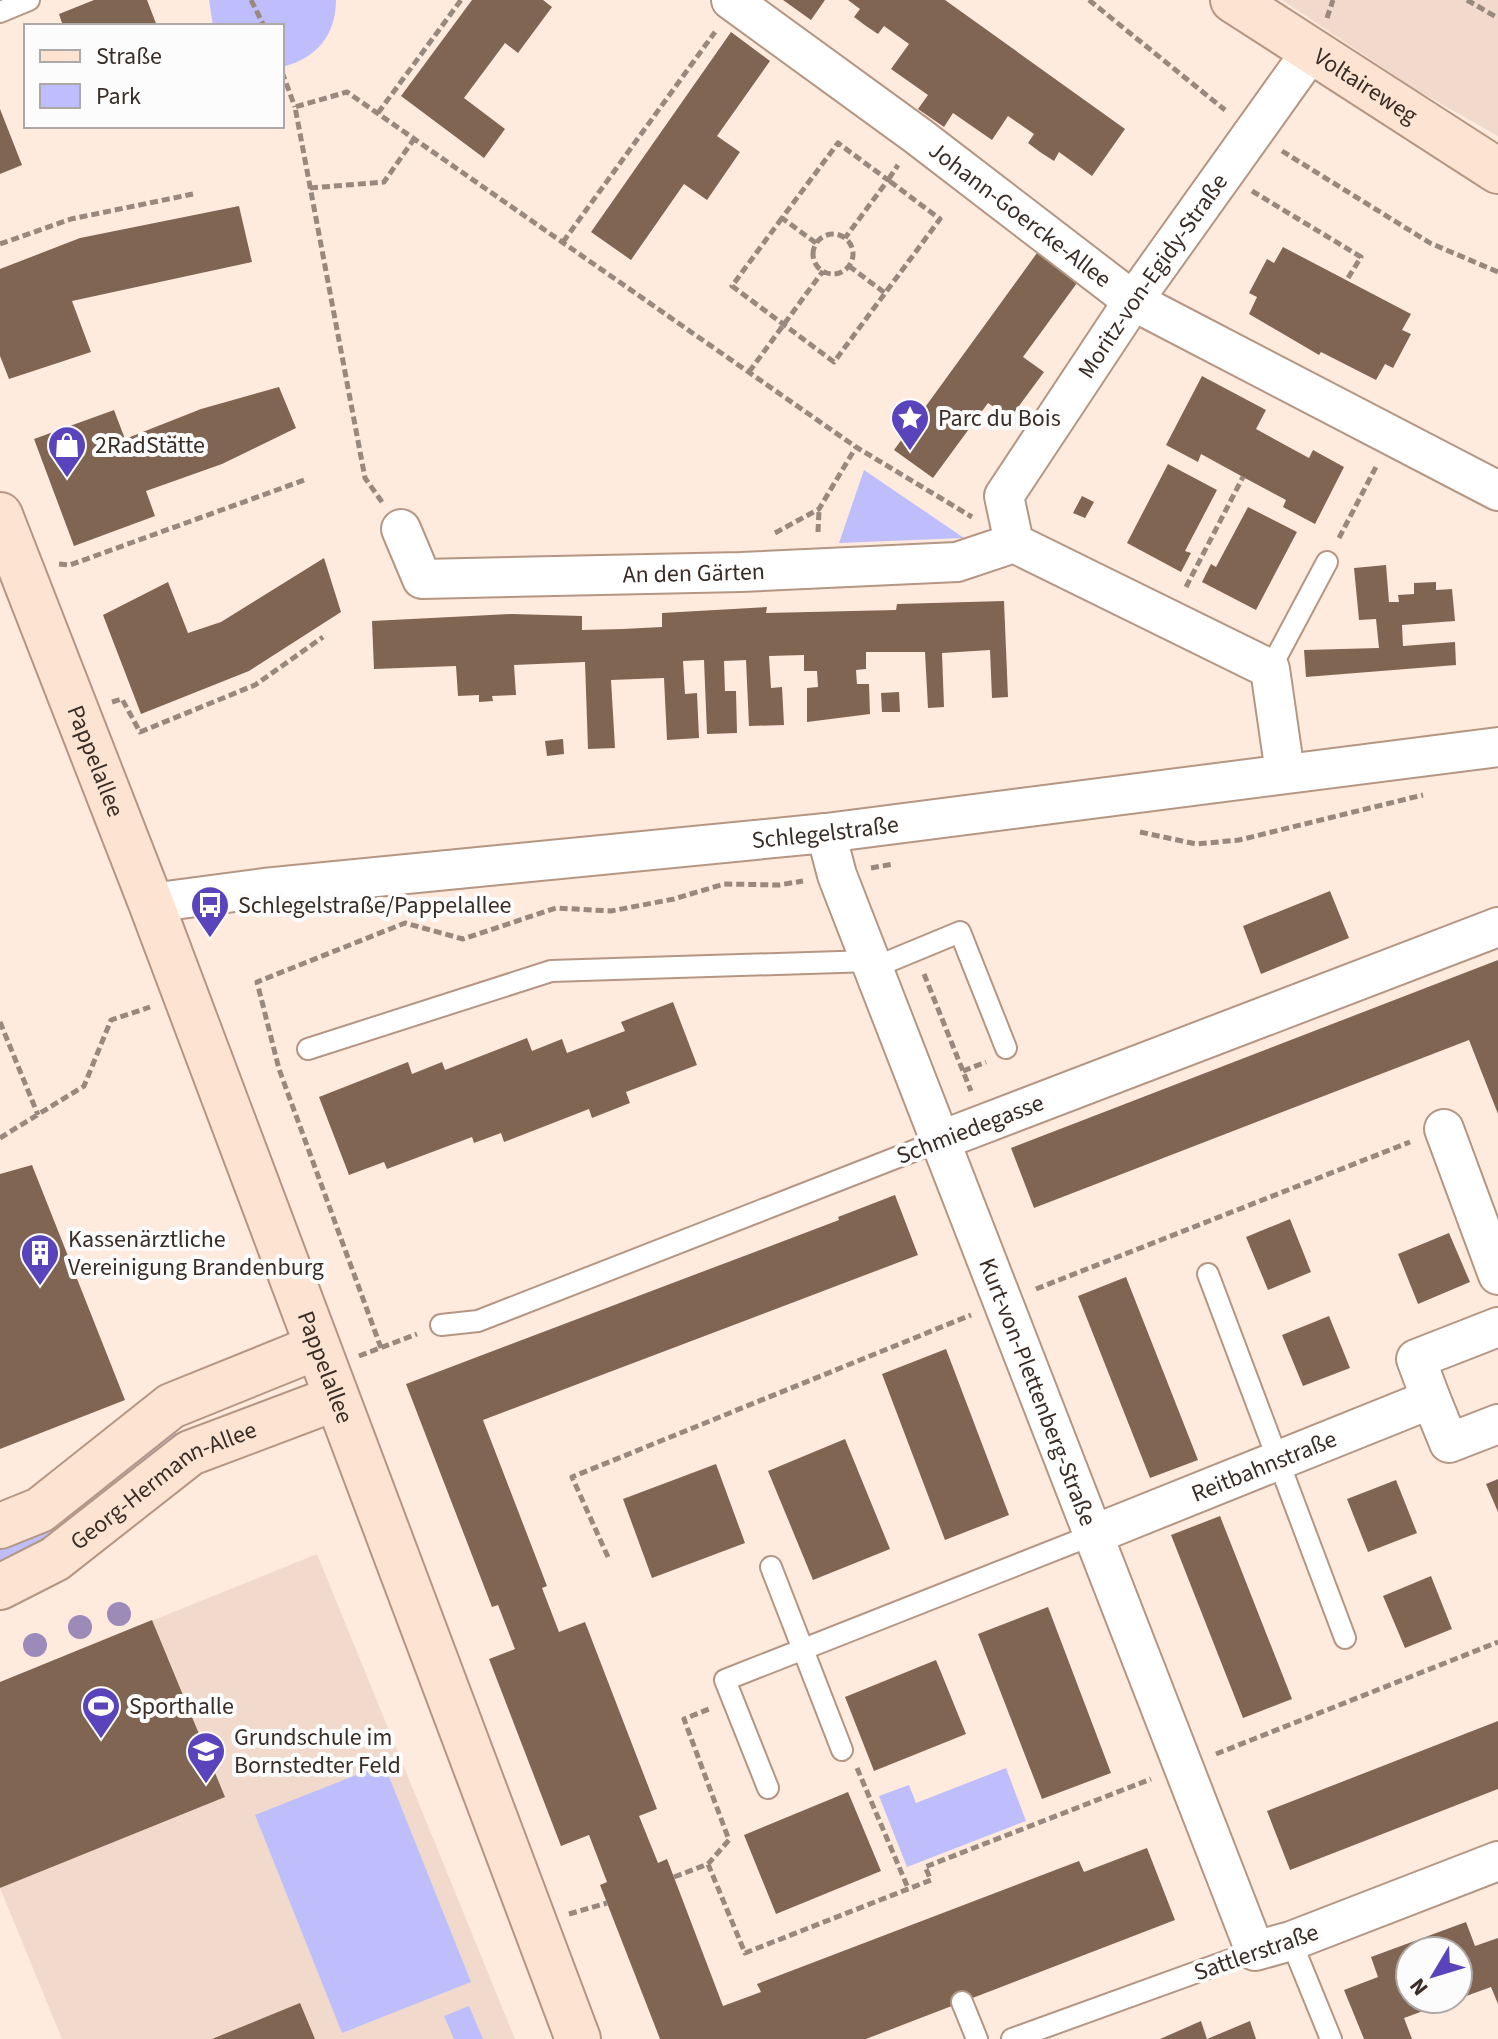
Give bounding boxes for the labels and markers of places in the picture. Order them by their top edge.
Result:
place icon: Parc du Bois [889,397,931,452]
place label: Parc du Bois [938,401,1061,436]
shop icon: 2RadStätte [46,424,88,479]
place label: 2RadStätte [95,428,205,463]
bus stop icon: Schlegelstraße/Pappelallee [189,884,231,939]
place label: Schlegelstraße/Pappelallee [238,888,512,923]
place label: Kassenärztliche Vereinigung Brandenburg [68,1222,324,1285]
building icon: Kassenärztliche Vereinigung Brandenburg [19,1232,61,1287]
sports icon: Sporthalle [80,1685,122,1740]
place label: Sporthalle [129,1689,234,1724]
place label: Grundschule im Bornstedter Feld [234,1720,401,1783]
school or university icon: Grundschule im Bornstedter Feld [185,1730,227,1785]

